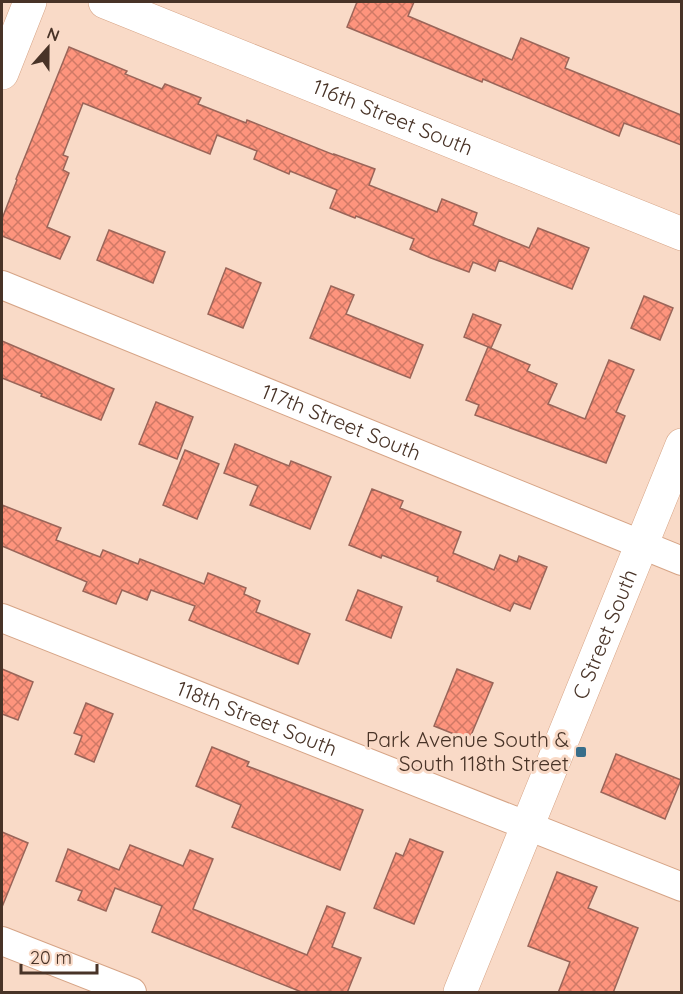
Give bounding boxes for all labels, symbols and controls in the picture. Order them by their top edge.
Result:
north arrow [18,18,78,78]
text: N [44,23,62,45]
street label: 116th Street South [309,73,477,161]
street label: 117th Street South [258,378,425,466]
street label: C Street South [566,565,642,703]
street label: 118th Street South [173,674,341,761]
place label: Park Avenue South & South 118th Street [366,726,569,776]
marker: Park Avenue South & South 118th Street [574,745,588,759]
scale bar [21,937,98,975]
text: 20 m [30,946,72,969]

